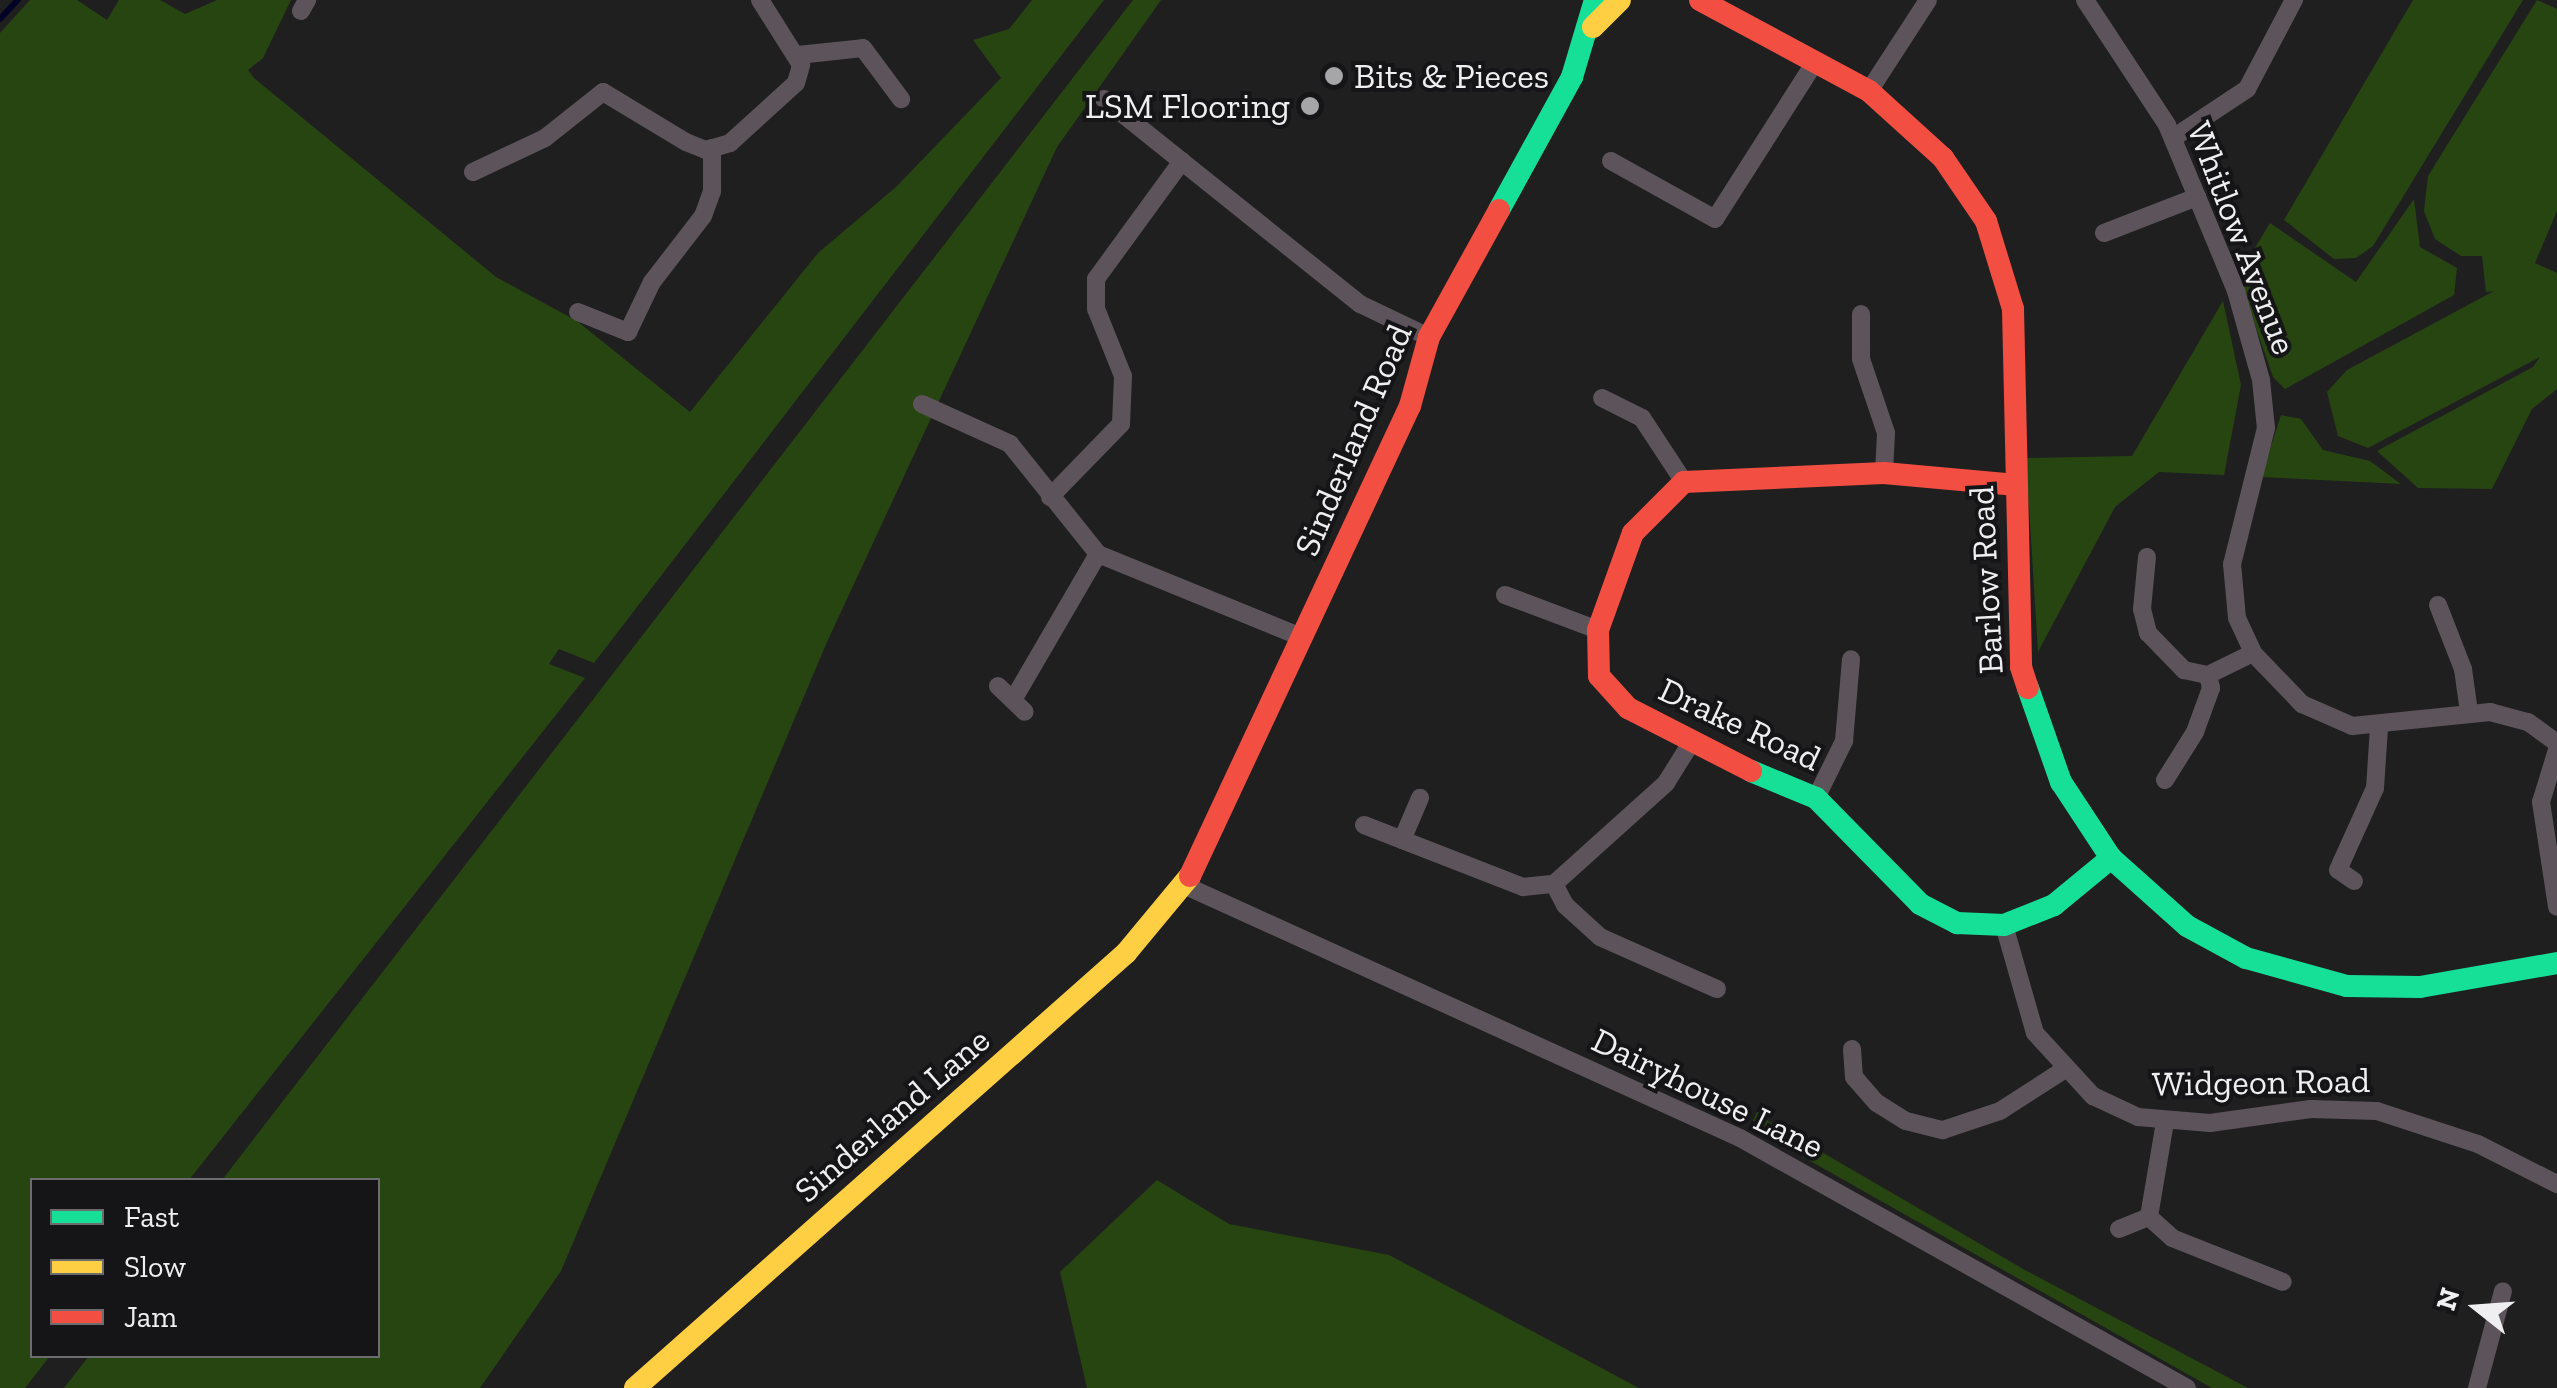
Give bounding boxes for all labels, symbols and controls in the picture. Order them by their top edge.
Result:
place label: Bits & Pieces [1354,55,1549,97]
marker: Bits & Pieces [1323,65,1345,87]
place label: LSM Flooring [1085,85,1290,127]
marker: LSM Flooring [1299,95,1321,117]
street label: Whitlow Avenue [2178,115,2306,361]
street label: Sinderland Road [1285,318,1421,562]
street label: Barlow Road [1960,484,2012,676]
street label: Drake Road [1652,668,1828,780]
street label: Sinderland Lane [786,1019,998,1211]
street label: Dairyhouse Lane [1585,1019,1831,1167]
street label: Widgeon Road [2152,1059,2370,1105]
legend [30,1178,380,1358]
text: Fast [124,1199,179,1235]
text: Slow [124,1249,186,1285]
north arrow [2427,1258,2527,1358]
text: N [2429,1284,2467,1314]
text: Jam [124,1299,177,1335]

